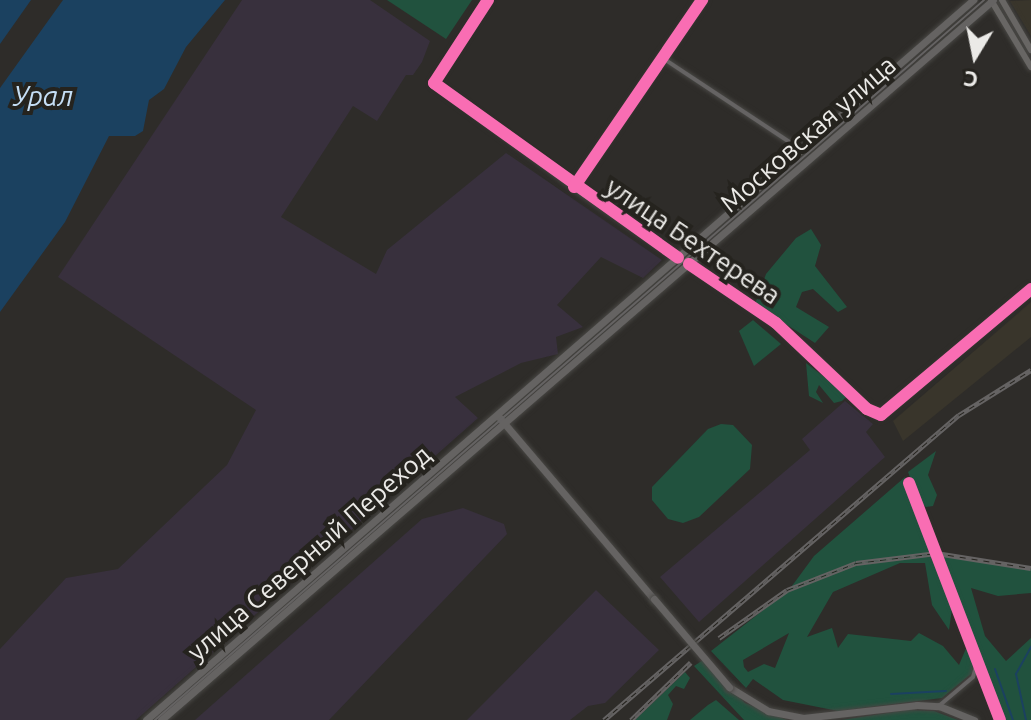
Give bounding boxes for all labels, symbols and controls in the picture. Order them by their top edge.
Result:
north arrow [935,16,1015,96]
street label: Московская улица [714,49,902,219]
text: С [962,67,980,94]
water label: Урал [13,79,73,113]
street label: улица Бехтерева [600,171,786,311]
street label: улица Северный Переход [181,439,437,667]

